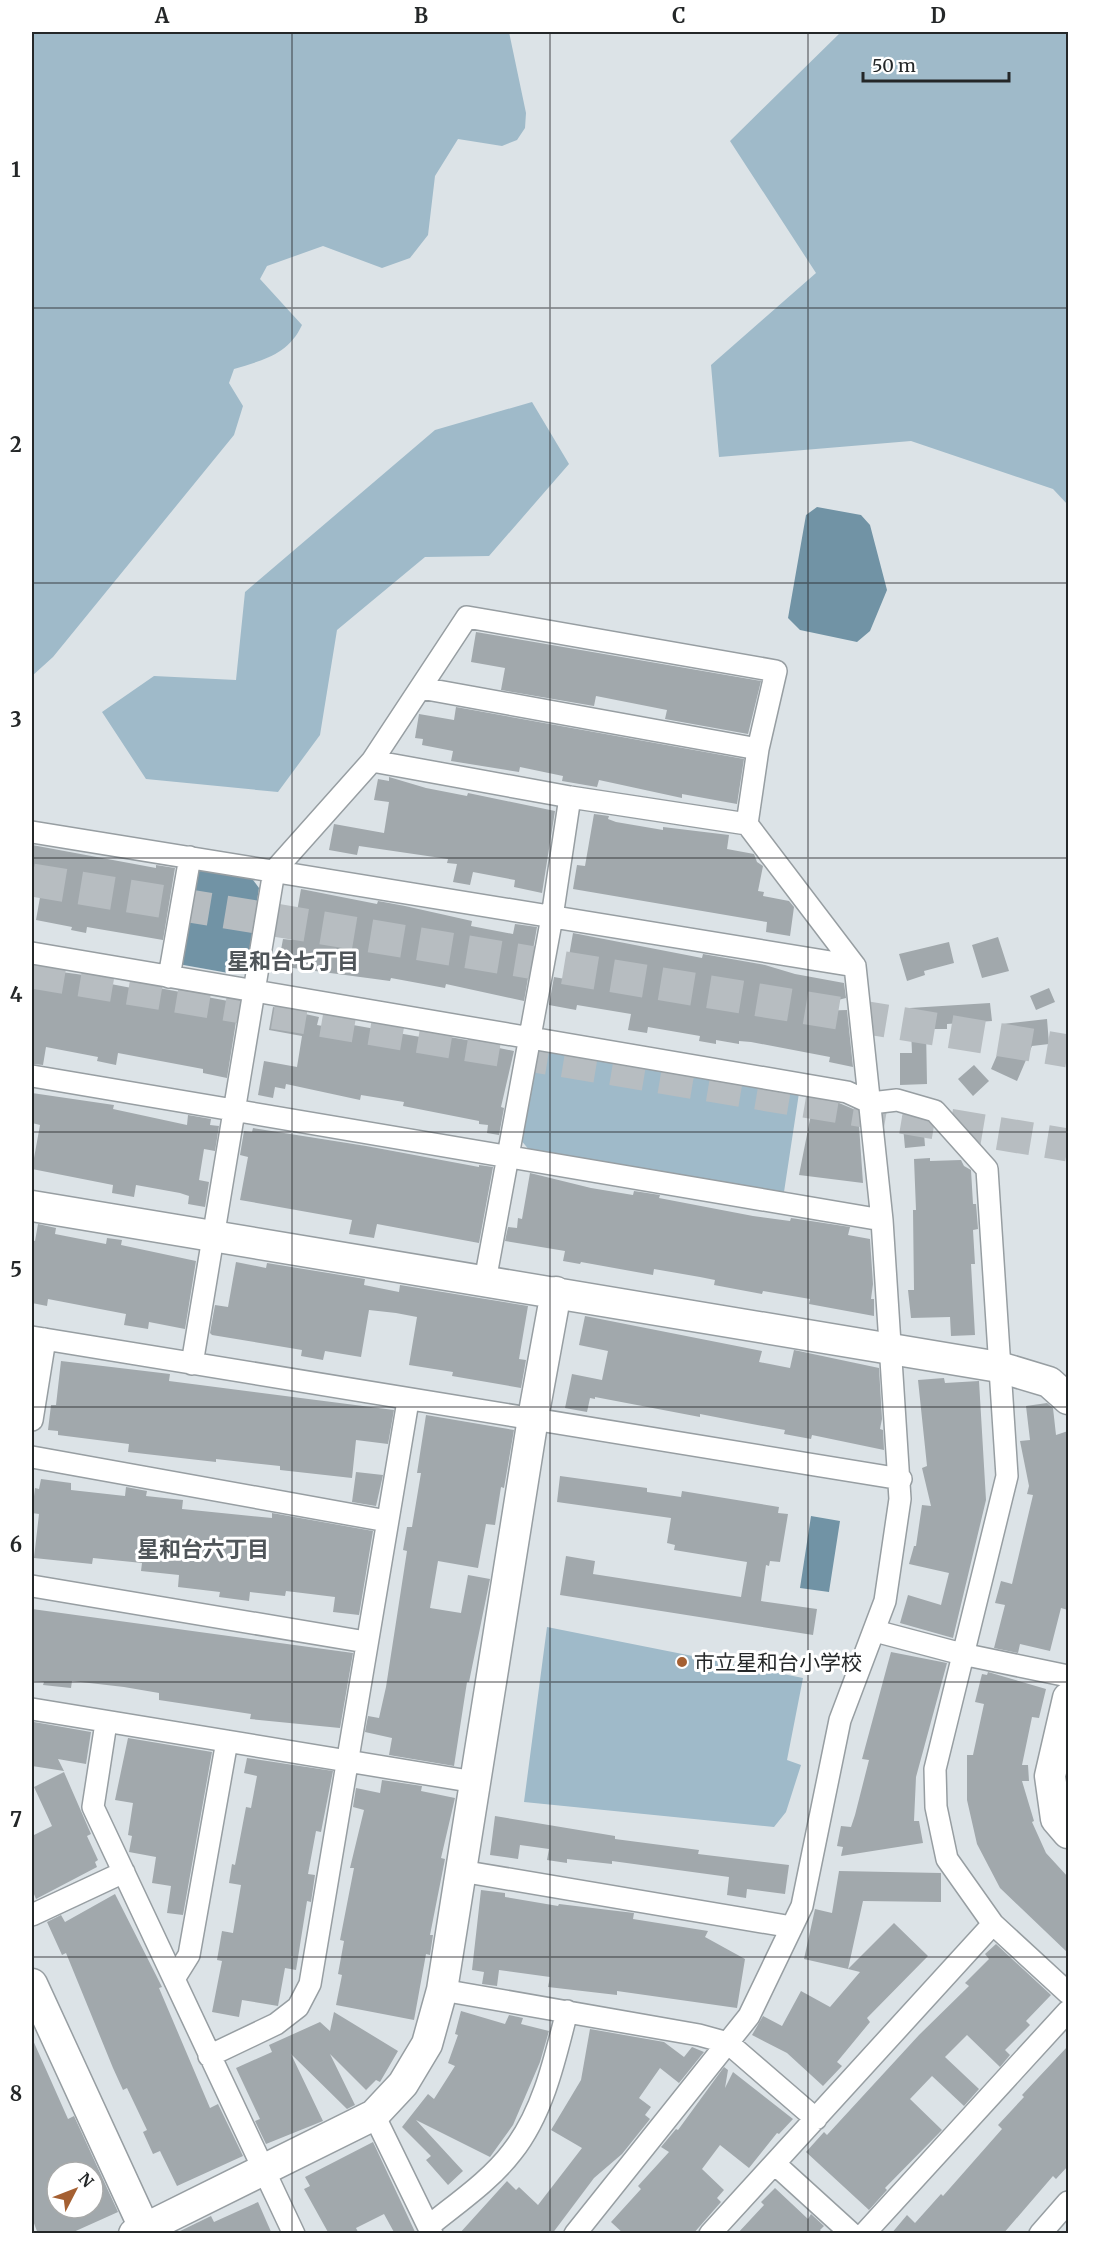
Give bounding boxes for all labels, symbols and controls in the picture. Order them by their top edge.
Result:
text: A [154,3,170,28]
text: B [414,3,428,28]
text: C [672,3,686,28]
text: D [930,3,946,28]
scale bar [863,45,1008,83]
text: 50 m [872,54,916,77]
text: 1 [11,157,21,182]
text: 2 [10,432,22,457]
text: 3 [10,707,22,732]
district label: 星和台七丁目 [227,947,359,975]
text: 4 [10,982,23,1007]
text: 5 [10,1257,22,1282]
text: 6 [10,1532,22,1557]
district label: 星和台六丁目 [137,1535,269,1563]
place label: 市立星和台小学校 [694,1649,862,1676]
marker: 市立星和台小学校 [675,1655,689,1669]
text: 7 [10,1807,22,1832]
text: 8 [10,2081,22,2106]
north arrow [45,2160,105,2220]
text: N [74,2169,98,2192]

